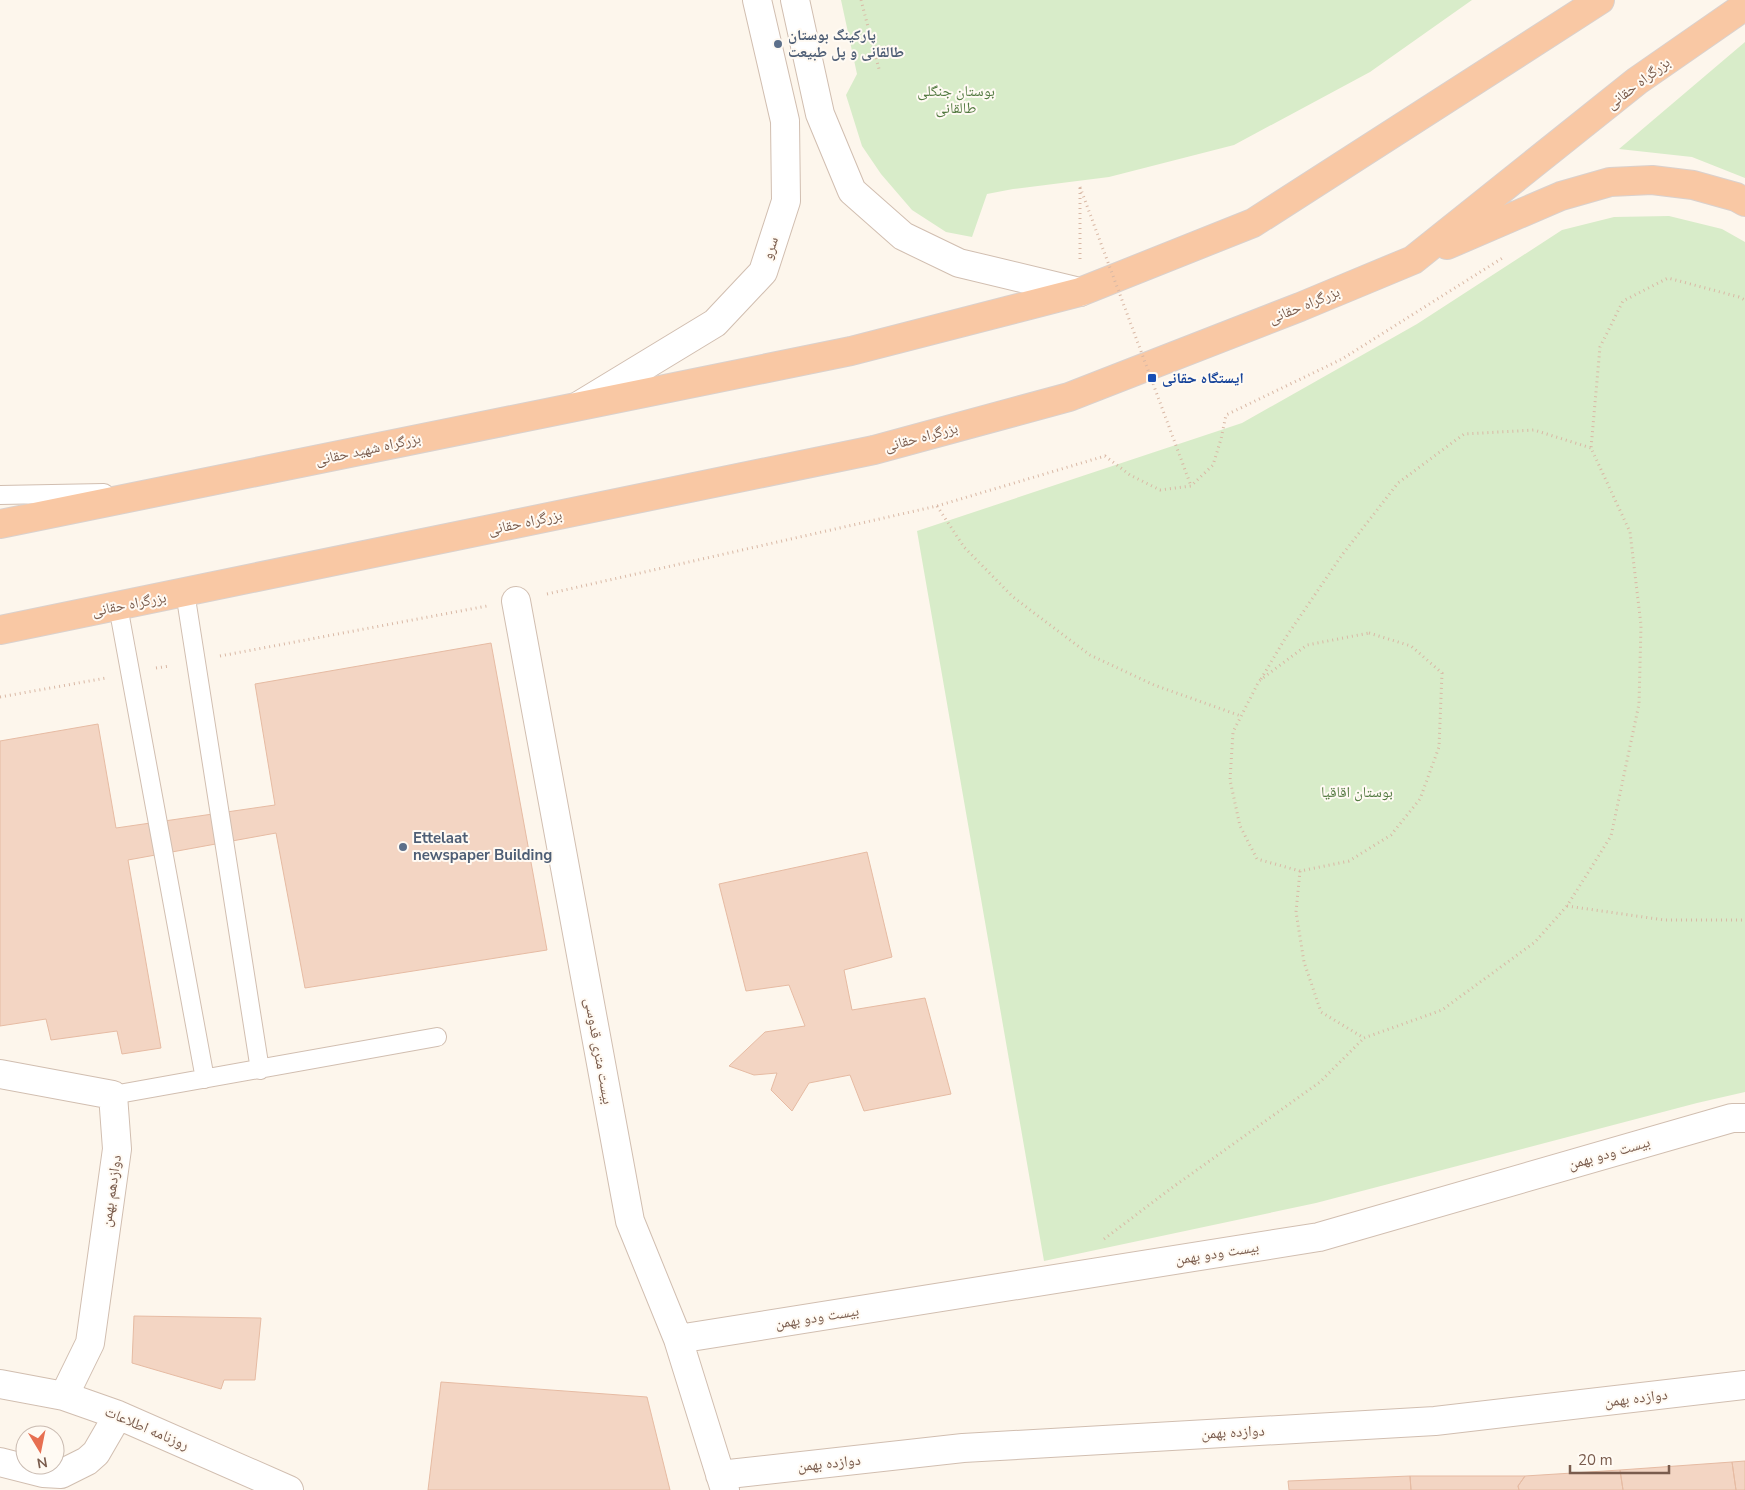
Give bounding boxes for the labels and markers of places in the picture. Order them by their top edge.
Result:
place label: پارکینگ بوستان طالقانی و پل طبیعت [788,25,904,62]
marker: پارکینگ بوستان طالقانی و پل طبیعت [772,38,784,50]
place label: ایستگاه حقانی [1162,368,1244,388]
marker: ایستگاه حقانی [1146,372,1158,384]
place label: Ettelaat newspaper Building [413,828,552,865]
marker: Ettelaat newspaper Building [397,841,409,853]

